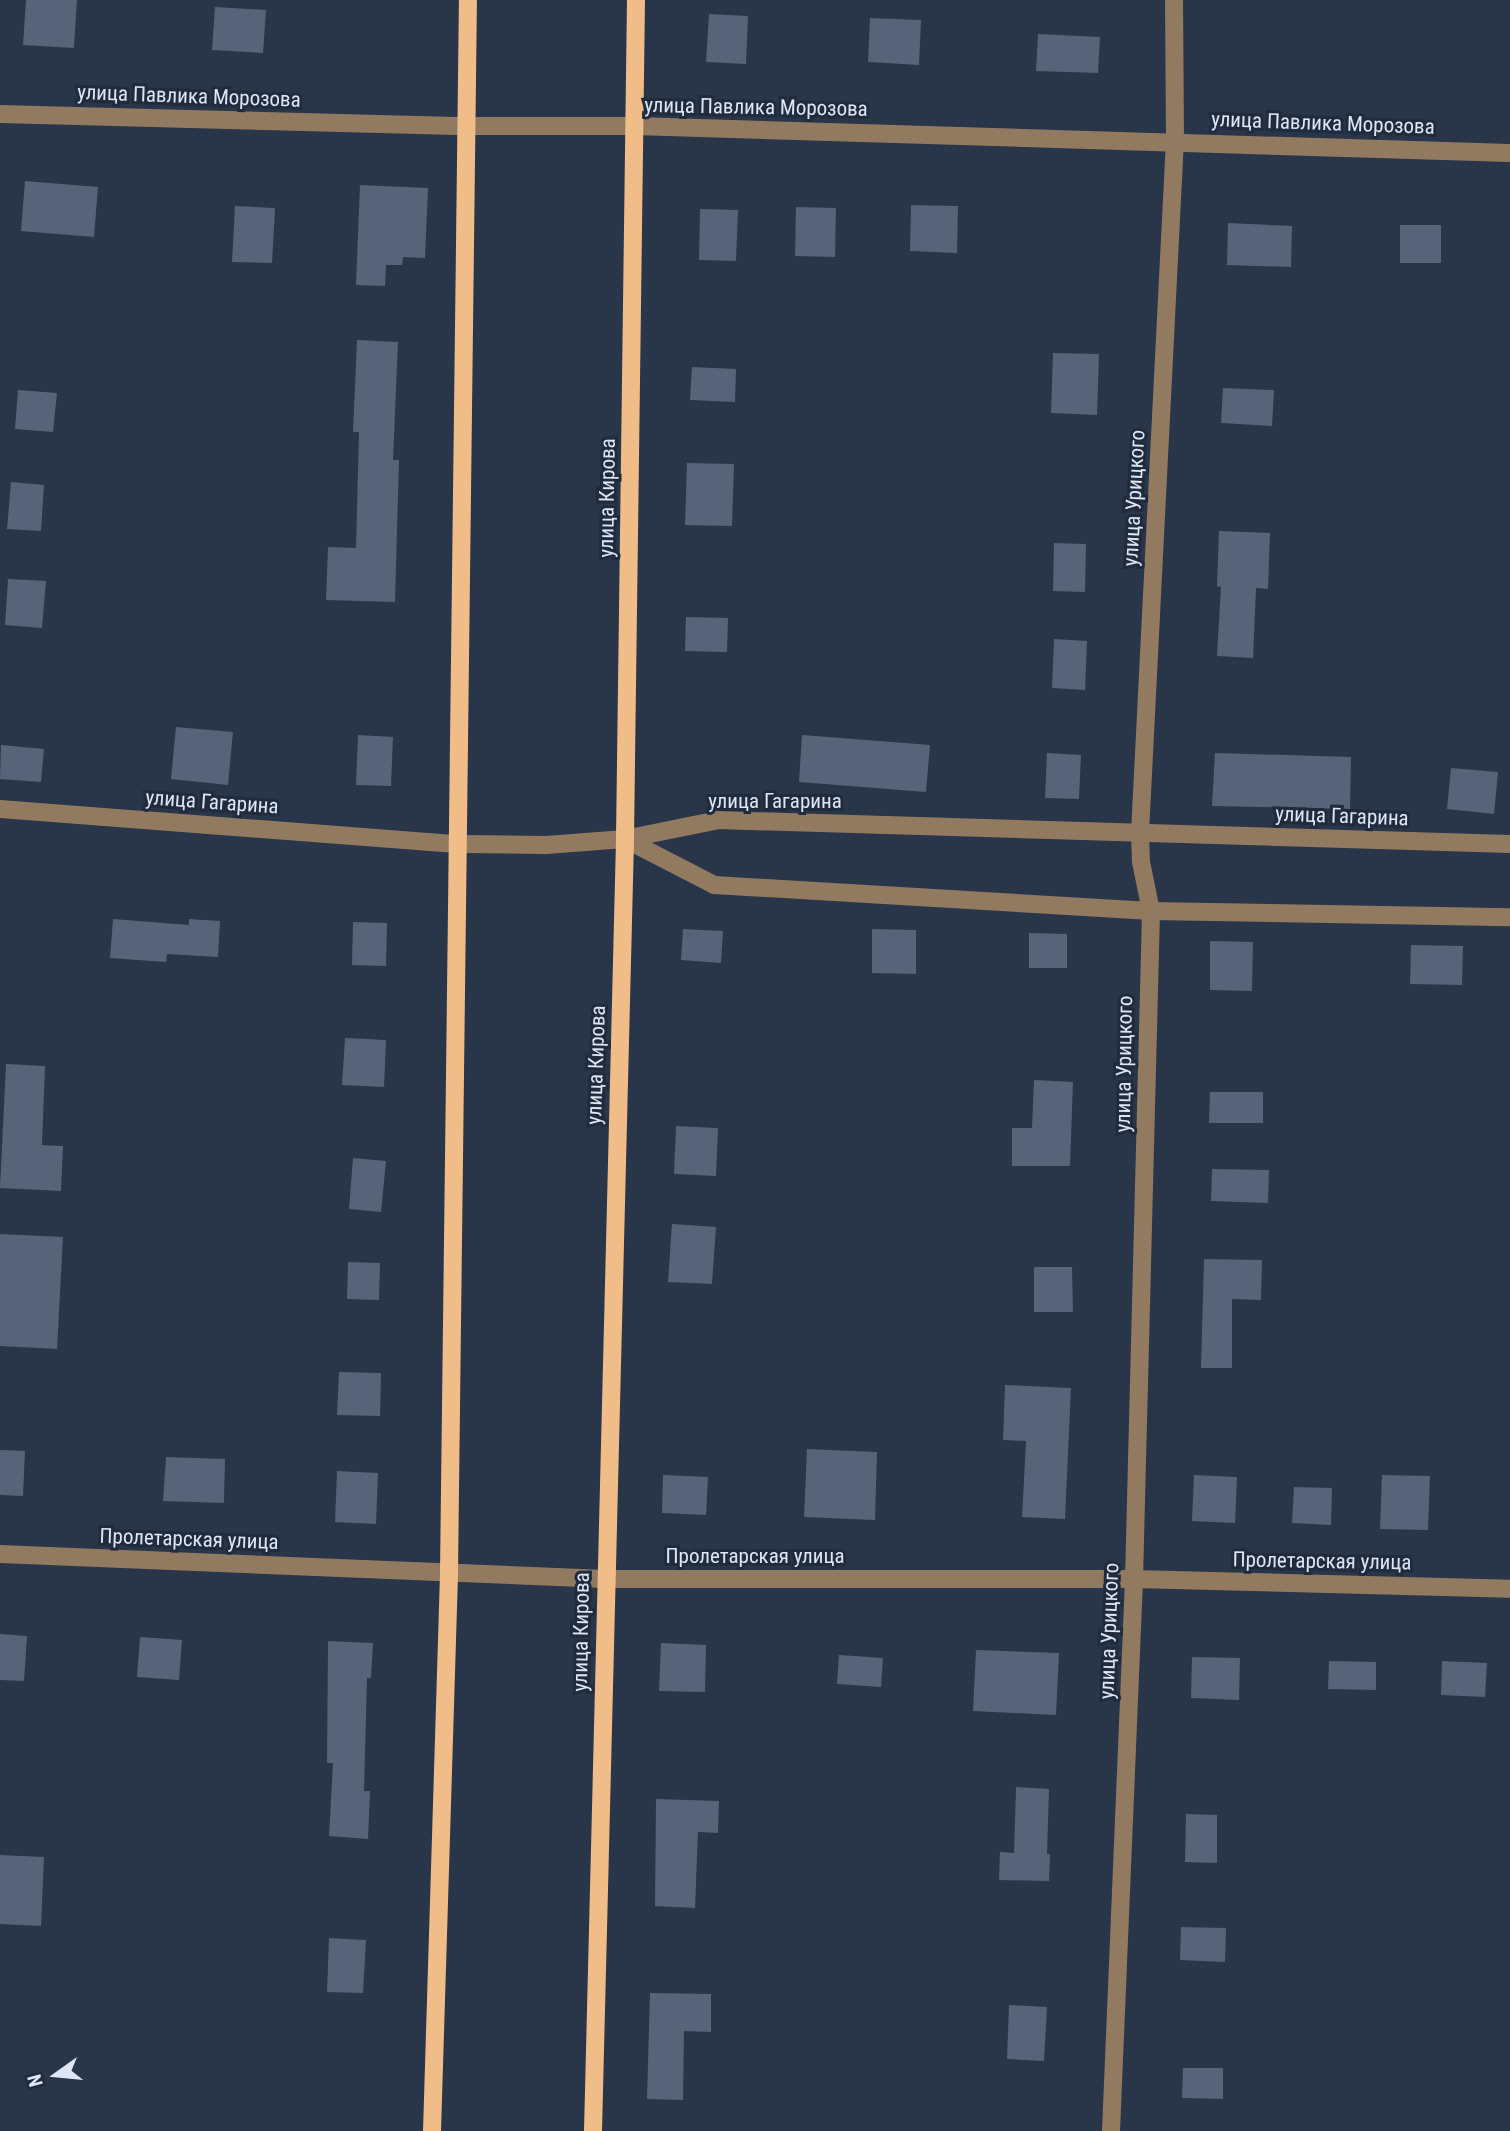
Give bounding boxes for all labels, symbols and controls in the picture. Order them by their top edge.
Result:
street label: улица Павлика Морозова [77,80,301,112]
street label: улица Павлика Морозова [644,92,868,122]
street label: улица Павлика Морозова [1211,107,1435,139]
street label: улица Урицкого [1118,429,1150,567]
street label: улица Кирова [593,438,621,558]
street label: улица Гагарина [145,785,279,819]
street label: улица Гагарина [708,788,842,814]
street label: улица Гагарина [1275,801,1409,831]
street label: улица Урицкого [1110,995,1138,1133]
street label: улица Кирова [581,1005,611,1125]
street label: Пролетарская улица [99,1523,279,1555]
street label: Пролетарская улица [665,1543,845,1569]
street label: Пролетарская улица [1232,1547,1412,1575]
street label: улица Урицкого [1094,1562,1124,1700]
street label: улица Кирова [567,1572,595,1692]
north arrow [21,2040,91,2110]
text: N [23,2072,48,2089]

